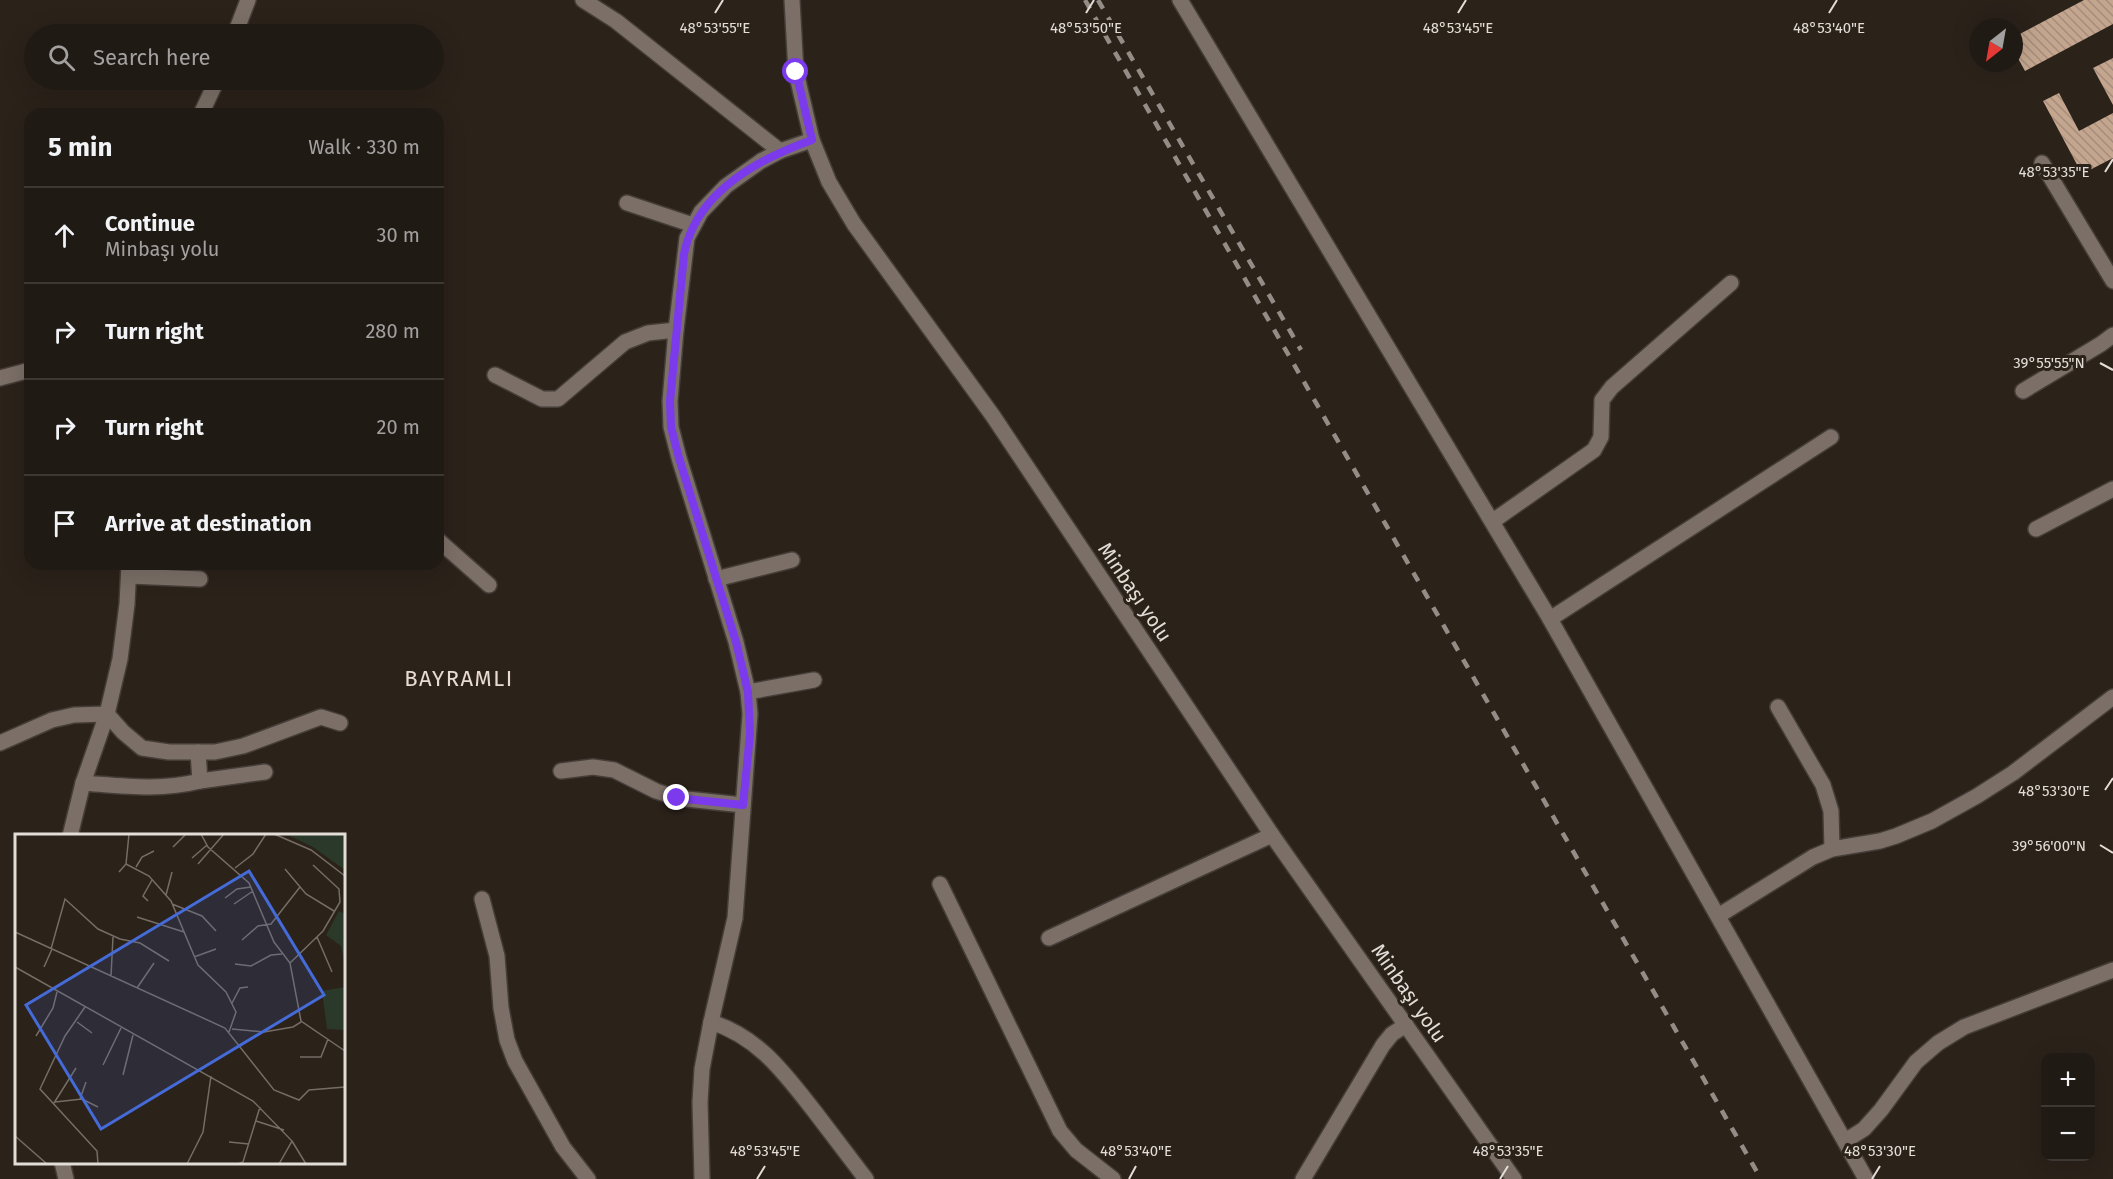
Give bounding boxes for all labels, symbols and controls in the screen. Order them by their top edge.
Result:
north arrow [1969,18,2023,72]
text: 48°53'55"E [680,19,750,37]
text: 48°53'50"E [1050,19,1122,37]
text: 48°53'45"E [1423,19,1493,37]
text: 48°53'40"E [1793,19,1865,37]
search box [24,24,444,90]
icon: search [45,41,78,74]
text: Search here [93,44,211,71]
route start [782,58,808,84]
text: 5 min [48,132,112,163]
text: Walk · 330 m [308,135,420,159]
text: 48°53'35"E [2019,163,2089,181]
text: Continue [105,210,195,237]
icon: ahead [48,219,81,252]
text: 30 m [376,223,420,247]
text: Minbaşı yolu [105,237,220,261]
icon: right [48,315,81,348]
text: Turn right [105,318,204,345]
text: 280 m [365,319,420,343]
text: 39°55'55"N [2013,354,2085,372]
icon: right [48,411,81,444]
text: Turn right [105,414,204,441]
text: 20 m [377,415,420,439]
icon: arrive [48,507,81,540]
text: Arrive at destination [105,510,312,537]
street label: Minbaşı yolu [1092,538,1177,647]
district label: BAYRAMLI [404,665,514,692]
text: 48°53'30"E [2018,782,2090,800]
route end [663,784,689,810]
inset map [15,834,345,1164]
text: 39°56'00"N [2012,837,2086,855]
street label: Minbaşı yolu [1366,939,1452,1047]
map controls [2041,1053,2095,1161]
button: + [2041,1053,2095,1107]
button: − [2041,1107,2095,1161]
text: 48°53'45"E [730,1142,800,1160]
text: 48°53'40"E [1100,1142,1172,1160]
text: 48°53'35"E [1473,1142,1543,1160]
text: 48°53'30"E [1844,1142,1916,1160]

